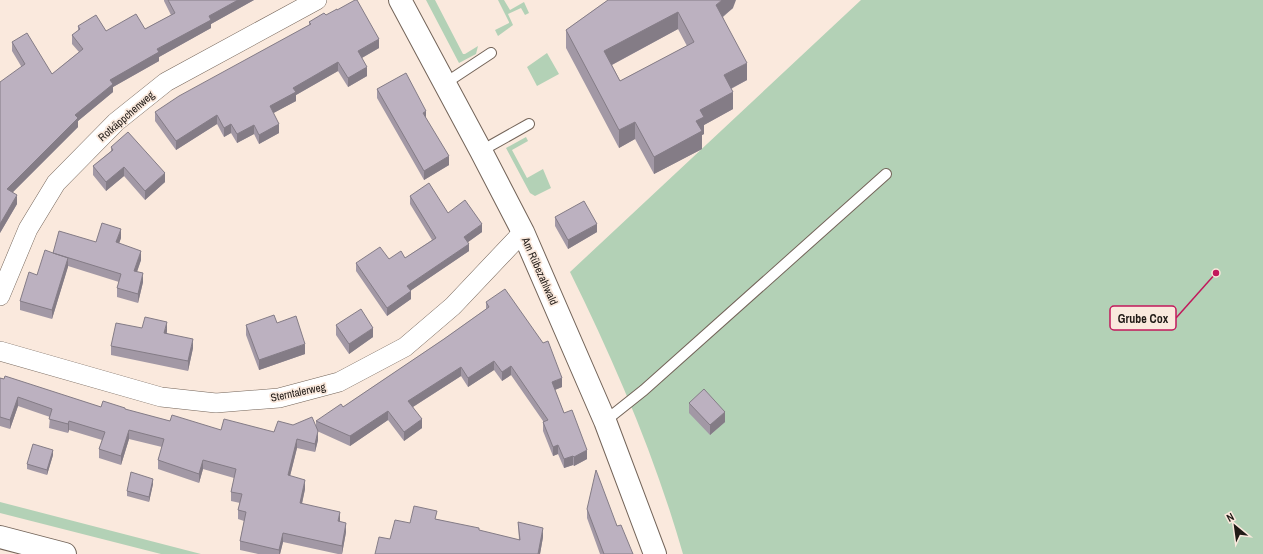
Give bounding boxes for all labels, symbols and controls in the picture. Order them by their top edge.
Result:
street label: Rotkäppchenweg [95,88,157,144]
street label: Am Rübezahlwald [518,234,561,307]
callout: Grube Cox [1110,306,1176,330]
text: Grube Cox [1118,311,1169,327]
street label: Sterntalerweg [269,379,327,405]
north arrow [1215,506,1255,546]
text: N [1224,510,1236,525]

